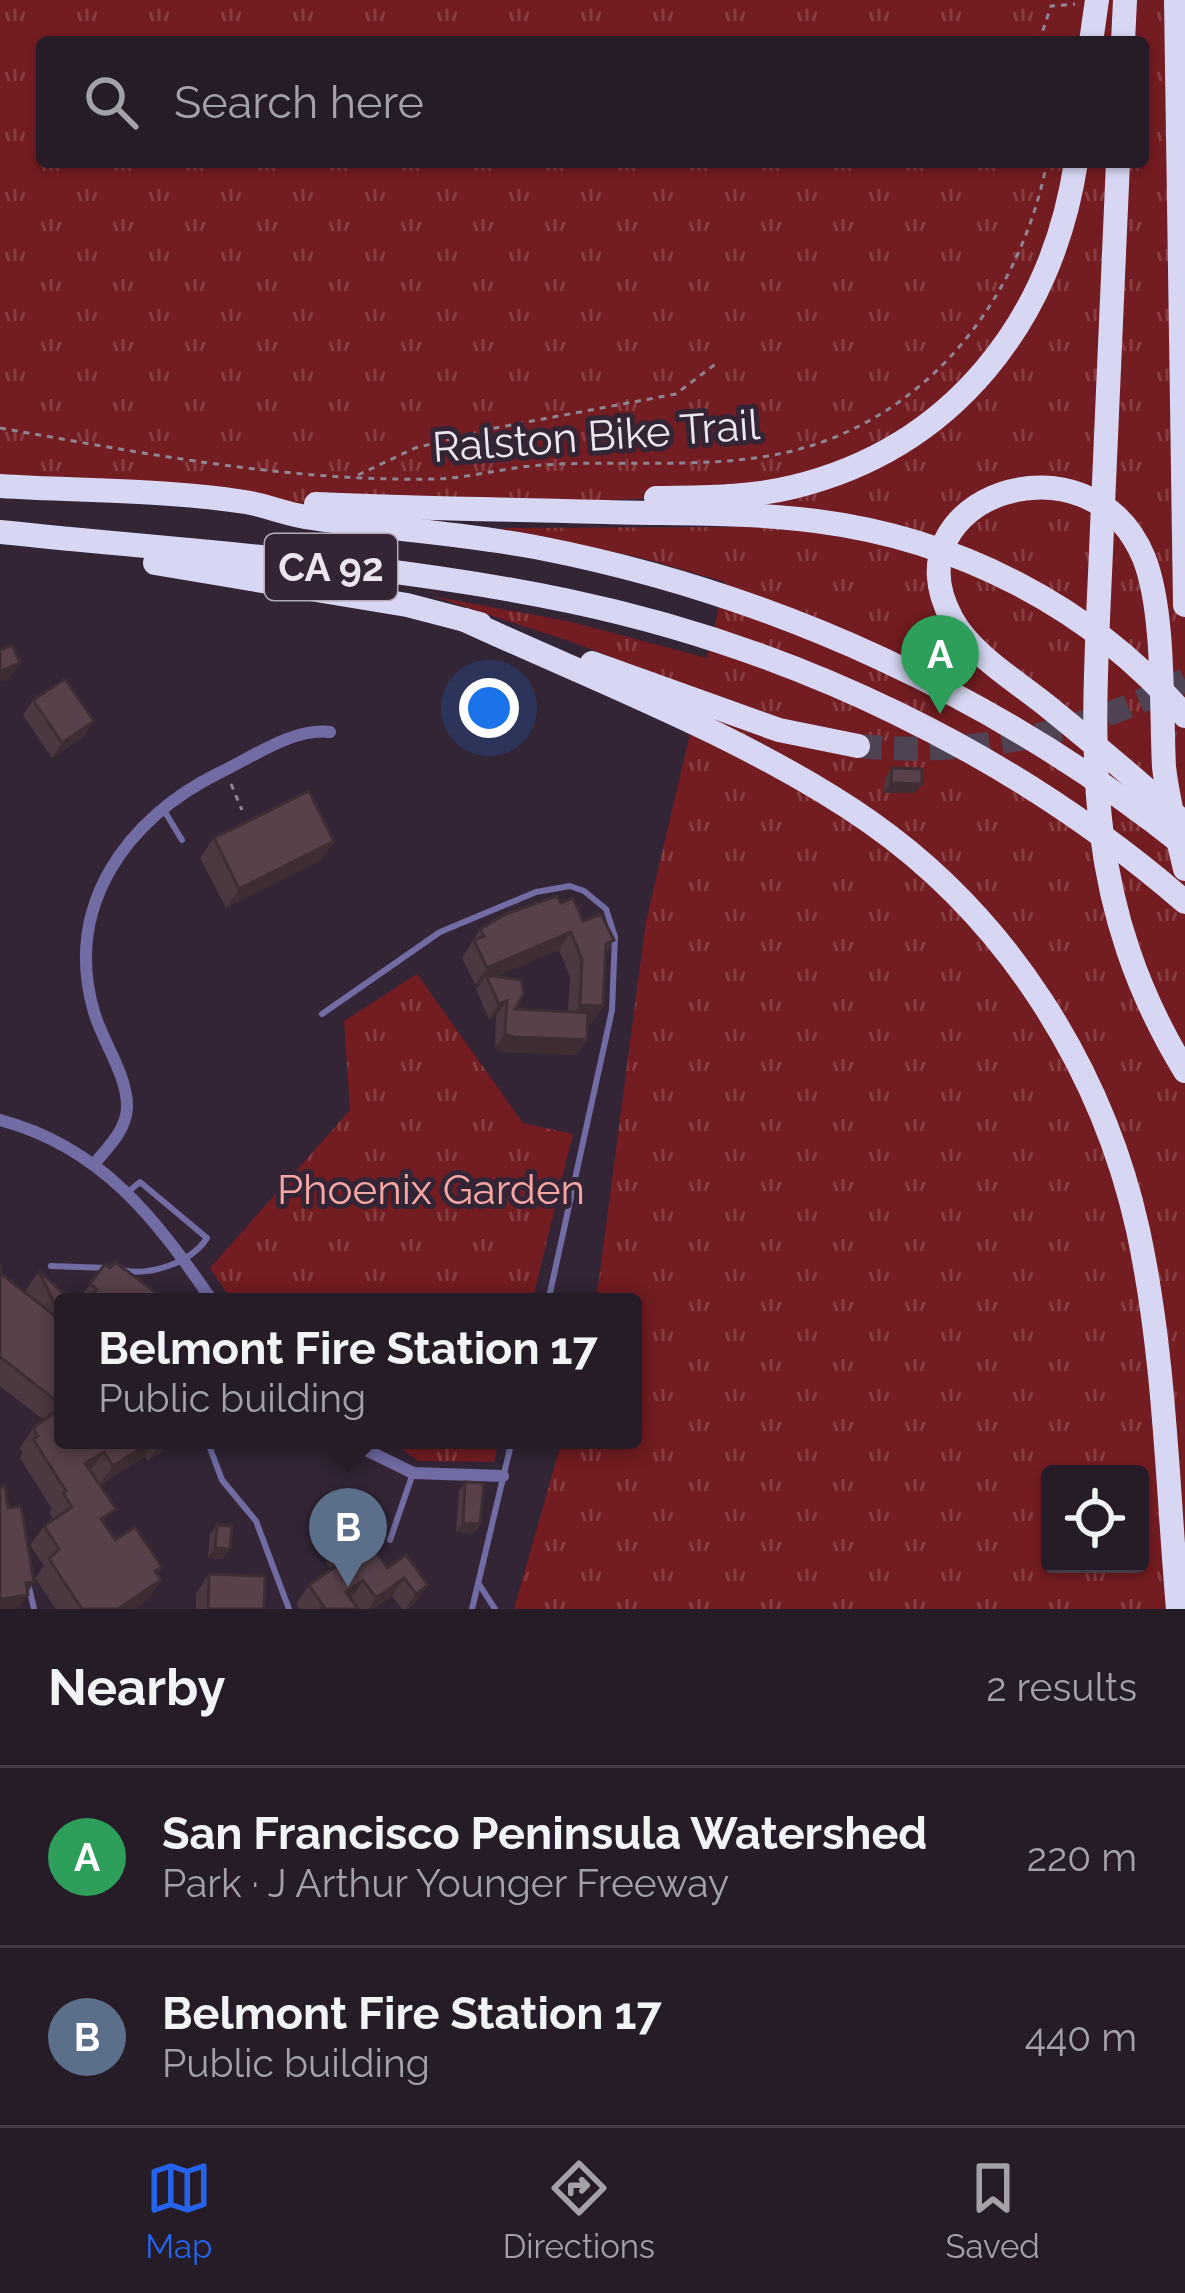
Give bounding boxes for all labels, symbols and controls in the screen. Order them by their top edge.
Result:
search box [36,36,1149,168]
icon: search [78,69,144,135]
text: Search here [174,76,424,129]
street label: Ralston Bike Trail [431,400,762,472]
road number: CA 92 [265,534,397,600]
pin: A [901,615,979,714]
your location [459,678,519,738]
park label: Phoenix Garden [277,1165,585,1214]
popup [54,1293,642,1449]
text: Belmont Fire Station 17 [98,1322,598,1375]
text: Public building [98,1375,366,1421]
map controls [1041,1465,1149,1573]
button: locate [1041,1465,1149,1573]
pin: B [309,1488,387,1587]
text: Nearby [48,1657,225,1717]
text: 2 results [986,1664,1137,1710]
text: San Francisco Peninsula Watershed [162,1807,927,1860]
text: A [74,1834,100,1880]
text: 220 m [1027,1834,1137,1880]
text: Park · J Arthur Younger Freeway [162,1860,729,1906]
text: Belmont Fire Station 17 [162,1987,662,2040]
text: B [74,2014,100,2060]
text: 440 m [1025,2014,1137,2060]
text: Public building [162,2040,430,2086]
tab: Map [145,2155,212,2266]
tab: Directions [503,2155,655,2266]
tab: Saved [945,2155,1040,2266]

